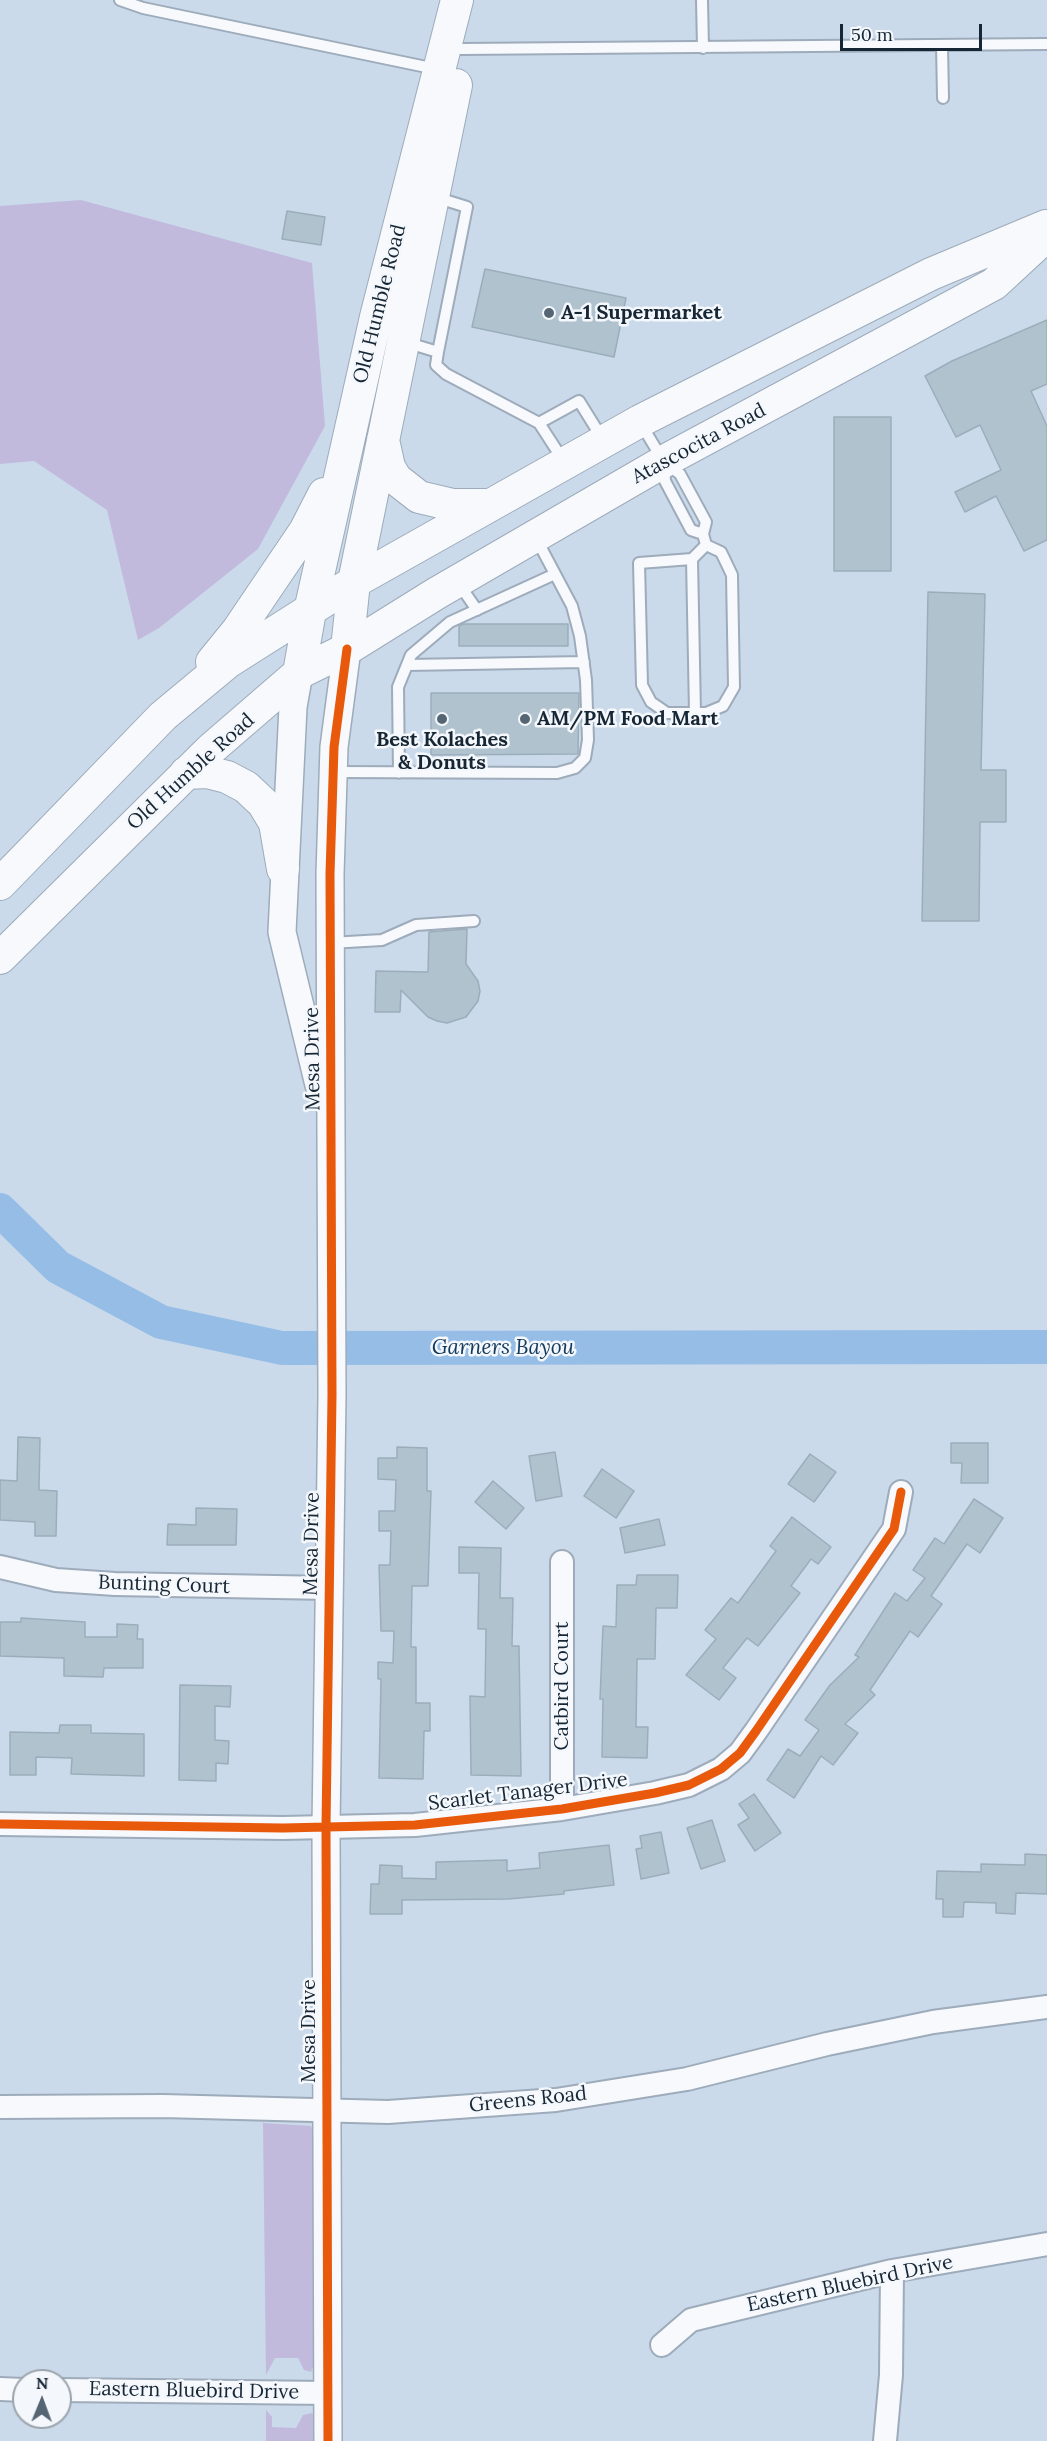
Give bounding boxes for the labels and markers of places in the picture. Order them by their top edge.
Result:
place label: A-1 Supermarket [561,301,722,325]
marker: A-1 Supermarket [542,306,556,320]
place label: AM/PM Food Mart [537,707,719,731]
marker: Best Kolaches & Donuts [435,712,449,726]
marker: AM/PM Food Mart [518,712,532,726]
place label: Best Kolaches & Donuts [376,728,508,775]

